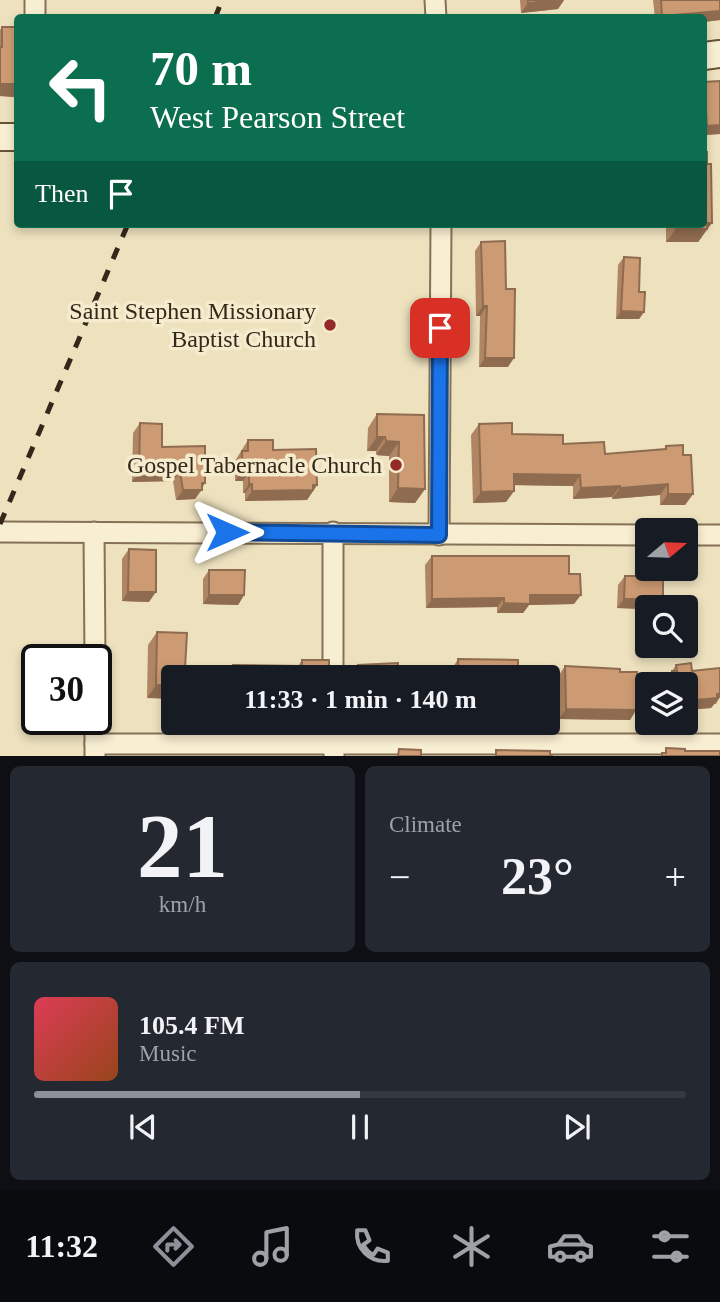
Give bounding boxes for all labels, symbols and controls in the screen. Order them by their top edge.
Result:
text: 70 m [150,41,252,96]
icon: left [35,42,126,133]
text: West Pearson Street [150,99,405,135]
icon: arrive [102,175,140,213]
text: Then [35,179,88,208]
place label: Saint Stephen Missionary Baptist Church [69,298,316,352]
pin [410,298,470,358]
icon: arrive [421,309,459,347]
marker: Saint Stephen Missionary Baptist Church [322,317,338,333]
place label: Gospel Tabernacle Church [127,452,382,478]
marker: Gospel Tabernacle Church [388,457,404,473]
position arrow [190,495,264,569]
north arrow [635,518,698,581]
map controls [635,518,698,735]
button: search [635,595,698,658]
speed limit sign: 30 [21,644,112,735]
button: layers [635,672,698,735]
text: 11:33 · 1 min · 140 m [244,685,477,714]
text: 21 [137,796,228,897]
text: Climate [389,812,462,837]
text: 23° [501,848,574,905]
text: − [389,856,410,898]
text: + [665,856,686,898]
text: km/h [159,892,206,917]
text: 105.4 FM [139,1011,244,1040]
text: Music [139,1041,197,1066]
icon: previous [124,1108,162,1146]
icon: pause [341,1108,379,1146]
icon: next [558,1108,596,1146]
icon: directions [149,1222,198,1271]
icon: music [248,1222,297,1271]
icon: phone [347,1222,396,1271]
icon: climate [447,1222,496,1271]
icon: car [546,1222,595,1271]
icon: filters [646,1222,695,1271]
text: 11:32 [25,1228,98,1264]

